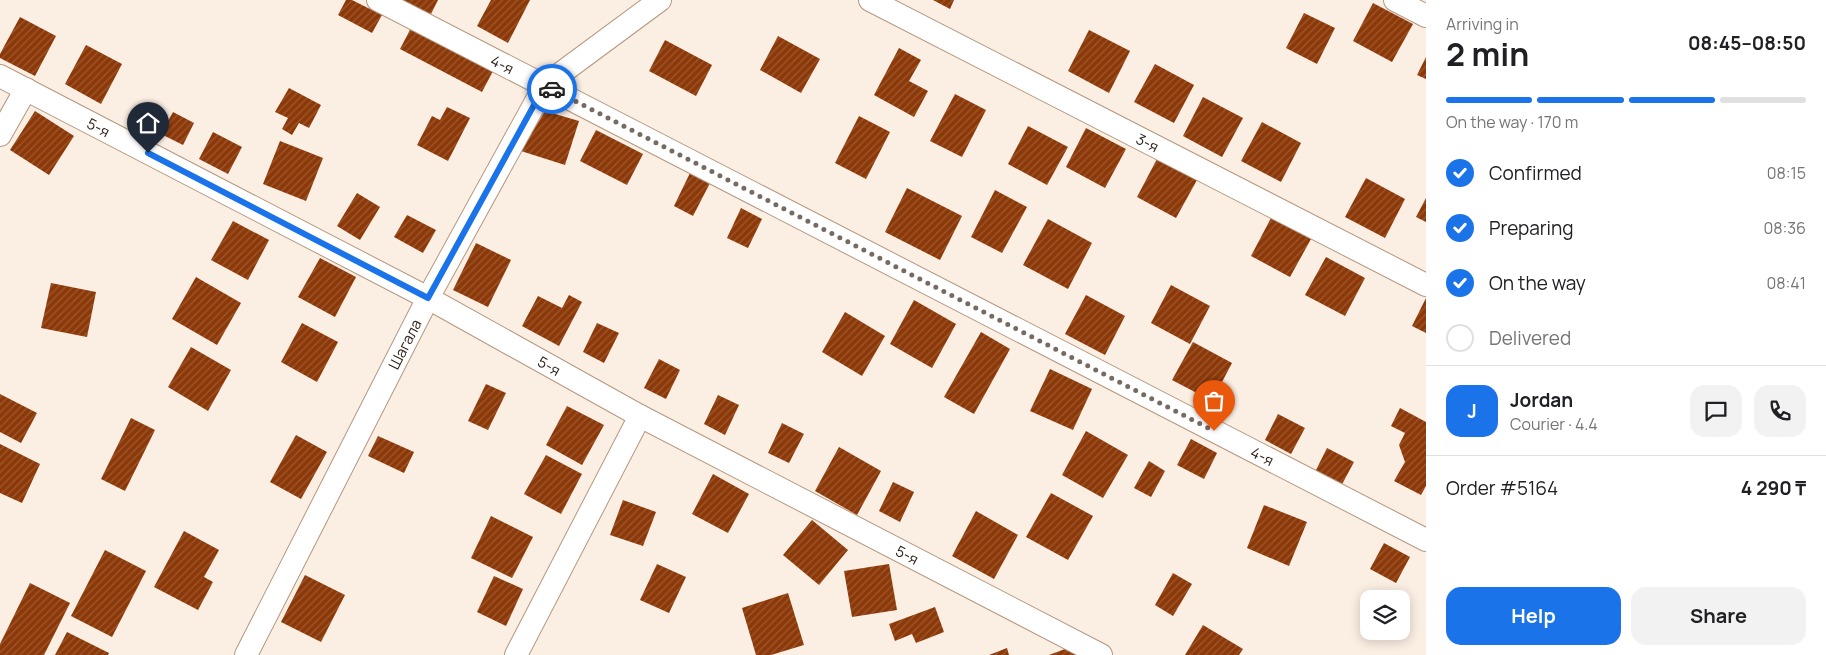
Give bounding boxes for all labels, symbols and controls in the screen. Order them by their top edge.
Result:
text: Arriving in [1446,13,1519,35]
text: 08:45–08:50 [1688,30,1806,56]
text: 2 min [1446,32,1529,76]
street label: 4-я [487,49,518,79]
courier [527,64,577,114]
icon: car [538,75,566,103]
pin [127,102,169,153]
icon: home [134,109,162,137]
text: On the way · 170 m [1446,111,1578,133]
street label: 5-я [83,112,114,142]
street label: 3-я [1133,128,1163,157]
icon: check [1446,159,1474,187]
text: Confirmed [1489,160,1582,186]
text: 08:15 [1767,162,1806,184]
icon: check [1446,214,1474,242]
text: Preparing [1489,215,1574,241]
text: 08:36 [1763,217,1806,239]
icon: check [1446,269,1474,297]
text: On the way [1489,270,1586,296]
text: 08:41 [1766,272,1806,294]
street label: Шагала [383,315,426,373]
text: Delivered [1489,325,1571,351]
street label: 5-я [534,351,565,380]
pin [1193,380,1235,431]
button: chat [1690,385,1742,437]
button: phone [1754,385,1806,437]
icon: bag [1200,387,1228,415]
text: Jordan [1510,387,1573,413]
text: J [1467,398,1477,424]
text: Courier · 4.4 [1510,413,1598,435]
street label: 4-я [1247,441,1278,470]
text: Order #5164 [1446,475,1558,501]
text: 4 290 ₸ [1741,475,1806,501]
street label: 5-я [892,540,923,569]
button: Help [1446,587,1621,645]
button: Share [1631,587,1806,645]
map controls [1360,590,1410,640]
button: layers [1360,590,1410,640]

